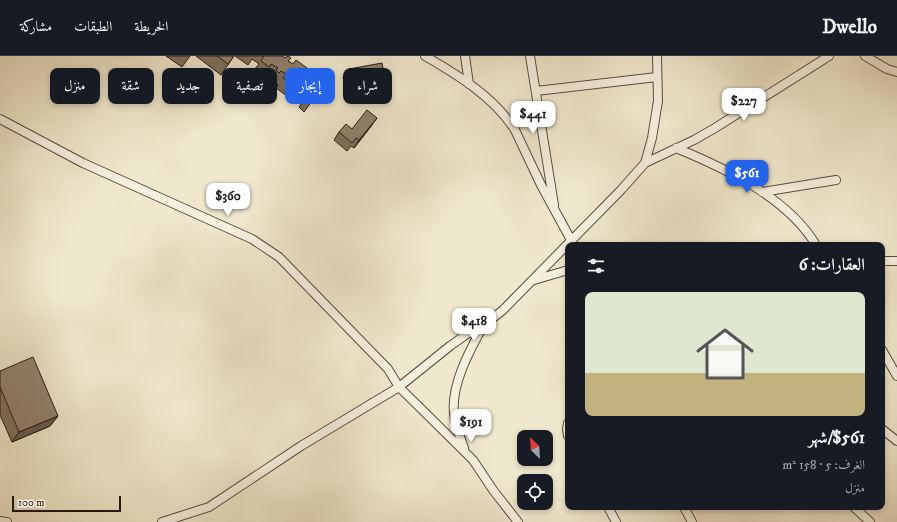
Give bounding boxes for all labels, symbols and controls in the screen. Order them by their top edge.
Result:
text: Dwello [822,16,877,39]
text: مشاركة [20,18,52,36]
text: الطبقات [74,18,112,36]
text: الخريطة [134,18,168,36]
chip: منزل [50,68,100,104]
chip: شقة [108,68,154,104]
chip: جديد [162,68,214,104]
chip: تصفية [222,68,277,104]
chip: إيجار [285,68,335,104]
chip: شراء [343,68,392,104]
pin: $227 [720,88,768,122]
text: $227 [731,93,757,109]
pin: $441 [509,101,557,135]
text: $441 [520,106,546,122]
pin: $561 [723,160,771,194]
text: $561 [734,165,760,181]
pin: $360 [204,183,252,217]
text: $360 [215,188,241,204]
text: العقارات: 6 [799,254,865,276]
icon: filters [585,255,607,277]
pin: $418 [450,308,498,342]
text: $418 [461,313,487,329]
icon: home [689,318,761,390]
pin: $191 [447,409,495,443]
text: $191 [459,414,483,430]
text: $561/شهر [808,427,865,449]
north arrow [517,430,553,466]
map controls [517,430,553,510]
text: الغرف: 5 · 158 m² [783,457,865,473]
button: locate [517,474,553,510]
text: منزل [845,480,865,496]
scale bar [12,494,121,513]
text: 100 m [18,496,44,510]

